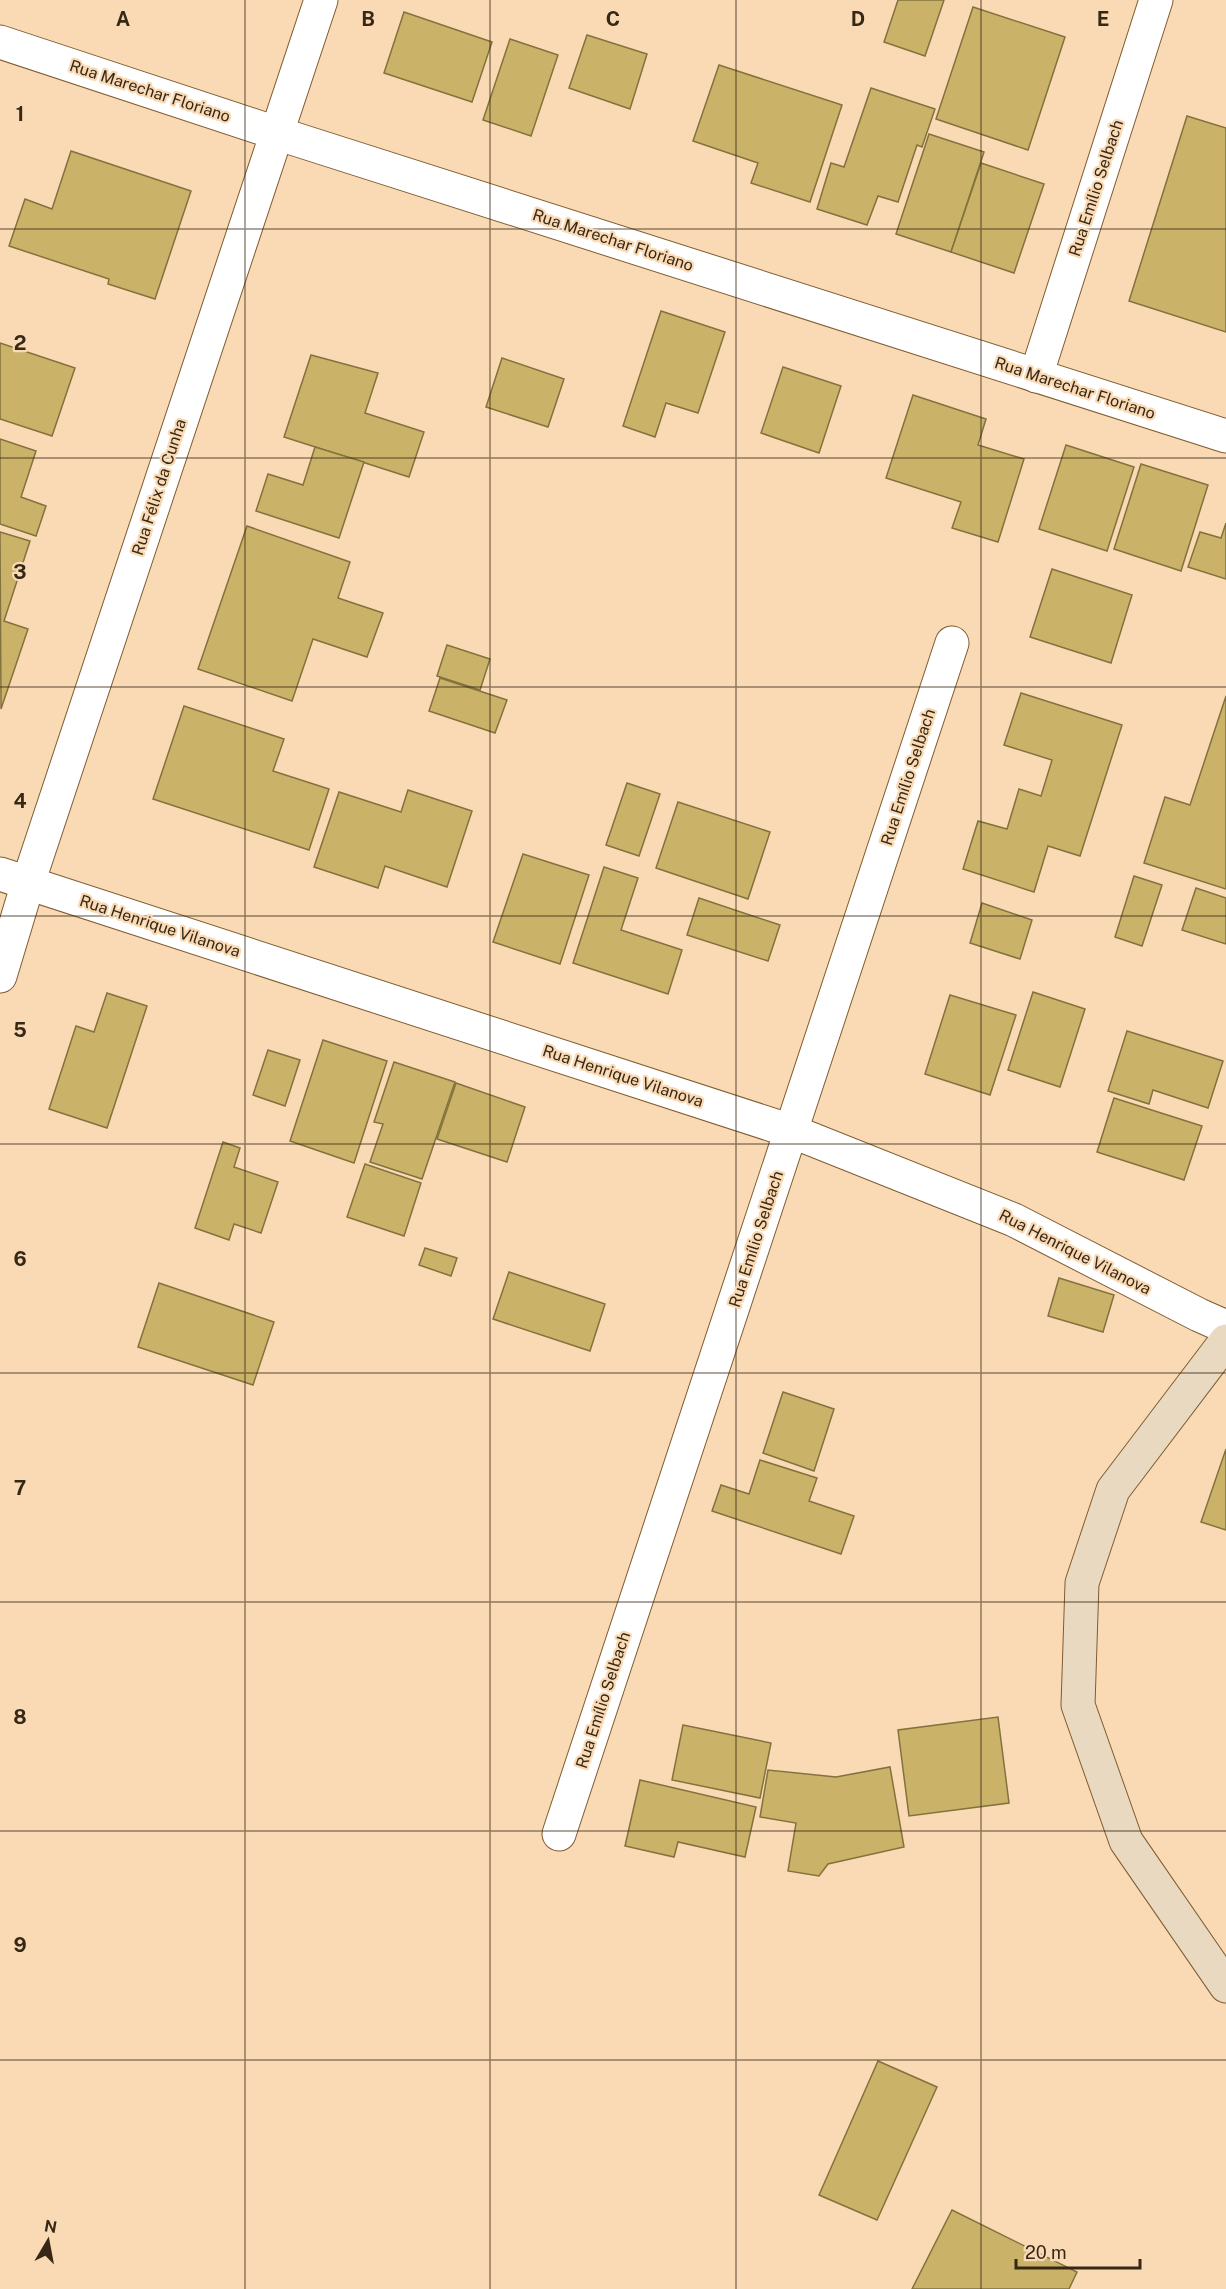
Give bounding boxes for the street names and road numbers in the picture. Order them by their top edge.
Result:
street label: Rua Marechar Floriano [67,56,233,126]
street label: Rua Emílio Selbach [1065,117,1127,259]
street label: Rua Marechar Floriano [530,205,696,275]
street label: Rua Marechar Floriano [992,353,1158,423]
street label: Rua Félix da Cunha [128,416,190,558]
street label: Rua Emílio Selbach [877,706,939,848]
street label: Rua Henrique Vilanova [77,891,243,961]
street label: Rua Henrique Vilanova [540,1041,706,1111]
street label: Rua Emílio Selbach [725,1168,787,1310]
street label: Rua Henrique Vilanova [996,1205,1154,1299]
street label: Rua Emílio Selbach [572,1629,634,1771]

